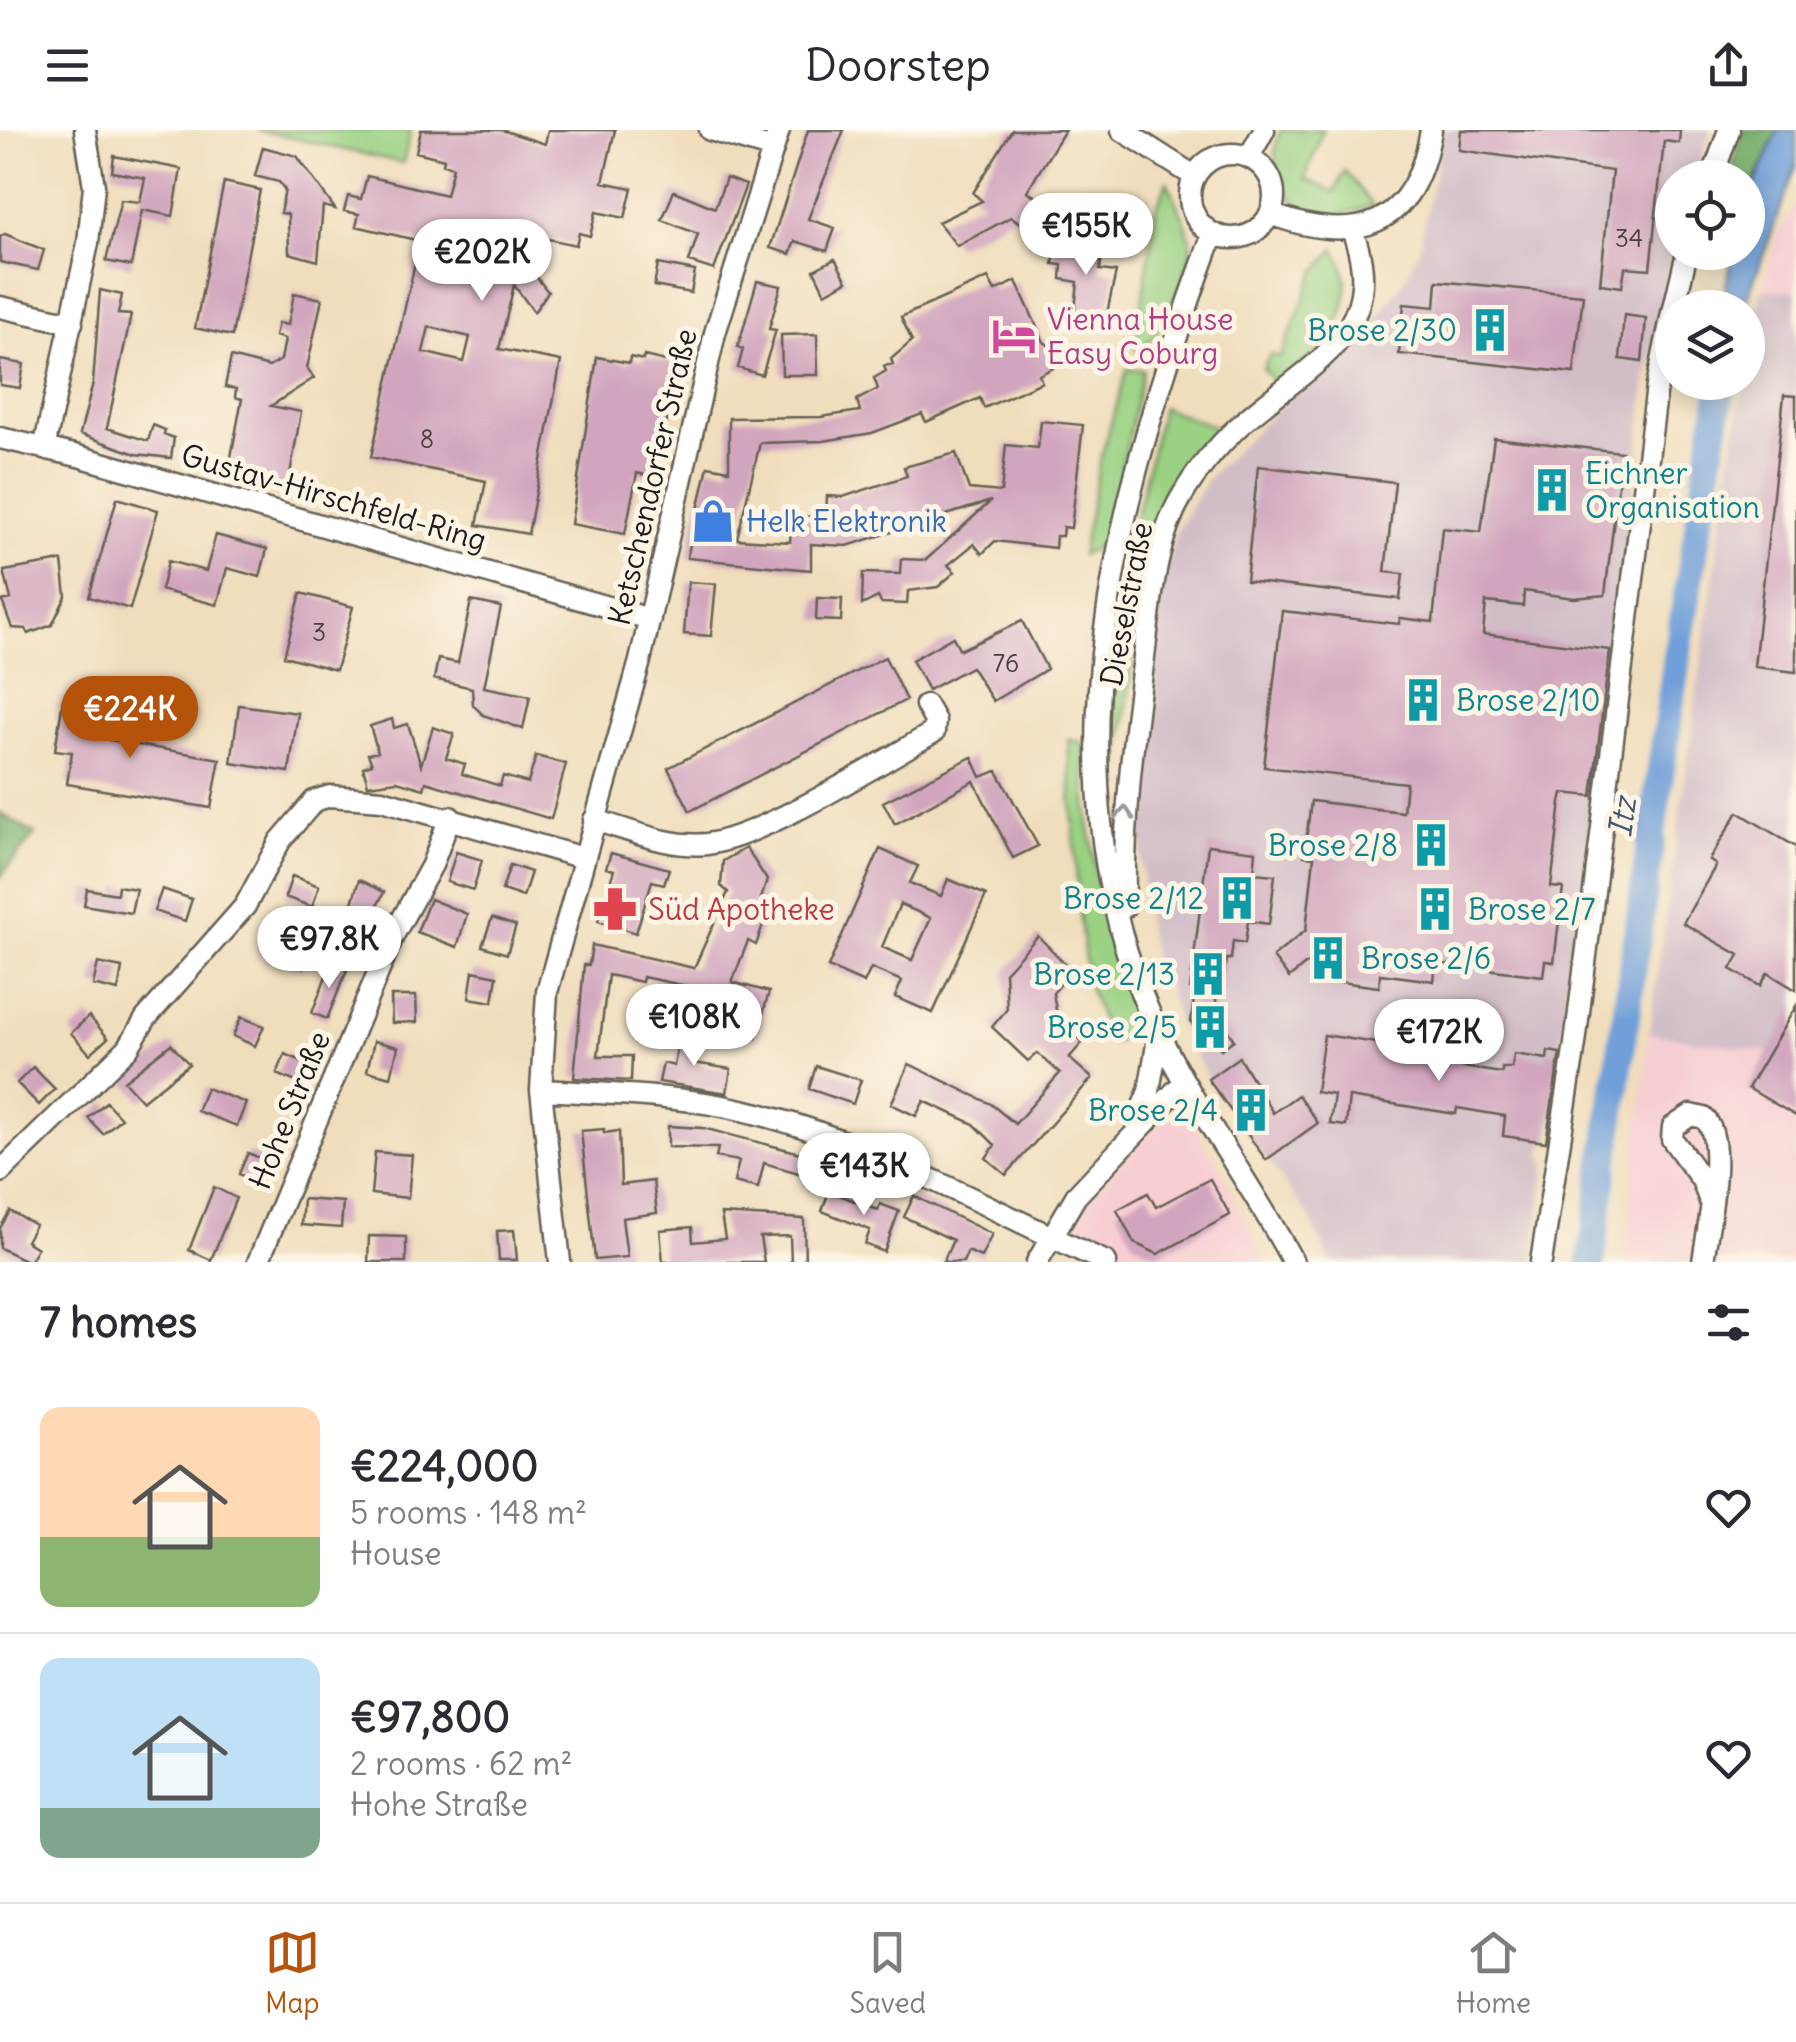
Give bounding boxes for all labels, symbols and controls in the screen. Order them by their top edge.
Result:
text: Doorstep [805,37,991,93]
icon: menu [40,38,95,93]
icon: share [1701,38,1756,93]
map controls [1655,160,1765,400]
button: locate [1655,160,1765,270]
pin: €155K [1016,193,1156,278]
text: €155K [1041,205,1131,246]
pin: €202K [412,219,552,304]
house number: 34 [1615,222,1643,254]
text: €202K [434,231,530,272]
button: layers [1655,290,1765,400]
place label: Vienna House Easy Coburg [1047,300,1233,372]
building icon: Brose 2/30 [1466,306,1514,354]
place label: Brose 2/30 [1307,311,1457,349]
hotel icon: Vienna House Easy Coburg [990,312,1038,360]
street label: Ketschendorfer Straße [599,325,705,629]
house number: 8 [420,423,434,455]
street label: Gustav-Hirschfeld-Ring [177,435,491,559]
place label: Eichner Organisation [1585,454,1760,526]
building icon: Eichner Organisation [1528,466,1576,514]
shop icon: Helk Elektronik [689,497,737,545]
place label: Helk Elektronik [746,502,947,540]
street label: Dieselstraße [1092,519,1160,689]
house number: 3 [312,616,326,648]
house number: 76 [993,647,1019,679]
pin: €224K [60,676,200,761]
building icon: Brose 2/10 [1399,676,1447,724]
place label: Brose 2/10 [1456,681,1600,719]
text: €224K [83,688,177,729]
water label: Itz [1599,792,1645,839]
one-way arrow [1114,804,1135,820]
building icon: Brose 2/8 [1407,821,1455,869]
place label: Brose 2/8 [1268,826,1398,864]
building icon: Brose 2/12 [1213,874,1261,922]
place label: Brose 2/12 [1063,879,1204,917]
pharmacy icon: Süd Apotheke [591,885,639,933]
building icon: Brose 2/7 [1411,885,1459,933]
place label: Süd Apotheke [648,890,835,928]
place label: Brose 2/7 [1468,890,1595,928]
pin: €97.8K [248,906,410,991]
text: €97.8K [279,918,379,959]
building icon: Brose 2/6 [1304,934,1352,982]
place label: Brose 2/6 [1361,939,1491,977]
building icon: Brose 2/13 [1184,950,1232,998]
place label: Brose 2/13 [1033,955,1175,993]
pin: €108K [624,984,764,1069]
text: €108K [648,996,740,1037]
pin: €172K [1369,999,1509,1084]
building icon: Brose 2/5 [1186,1003,1234,1051]
place label: Brose 2/5 [1047,1008,1177,1046]
text: €172K [1396,1011,1482,1052]
street label: Hohe Straße [240,1026,338,1194]
building icon: Brose 2/4 [1227,1086,1275,1134]
place label: Brose 2/4 [1088,1091,1218,1129]
pin: €143K [794,1133,934,1218]
text: €143K [819,1145,909,1186]
icon: filters [1701,1295,1756,1350]
text: 7 homes [40,1296,197,1348]
text: €224,000 [350,1440,538,1492]
icon: home [120,1447,240,1567]
icon: heart [1701,1480,1756,1535]
text: 5 rooms · 148 m² [350,1492,587,1533]
text: House [350,1533,441,1574]
text: €97,800 [350,1691,510,1743]
icon: home [120,1698,240,1818]
icon: heart [1701,1731,1756,1786]
text: 2 rooms · 62 m² [350,1743,573,1784]
text: Hohe Straße [350,1784,528,1825]
tab: Map [265,1925,320,2021]
tab: Saved [849,1925,926,2021]
tab: Home [1456,1925,1531,2021]

